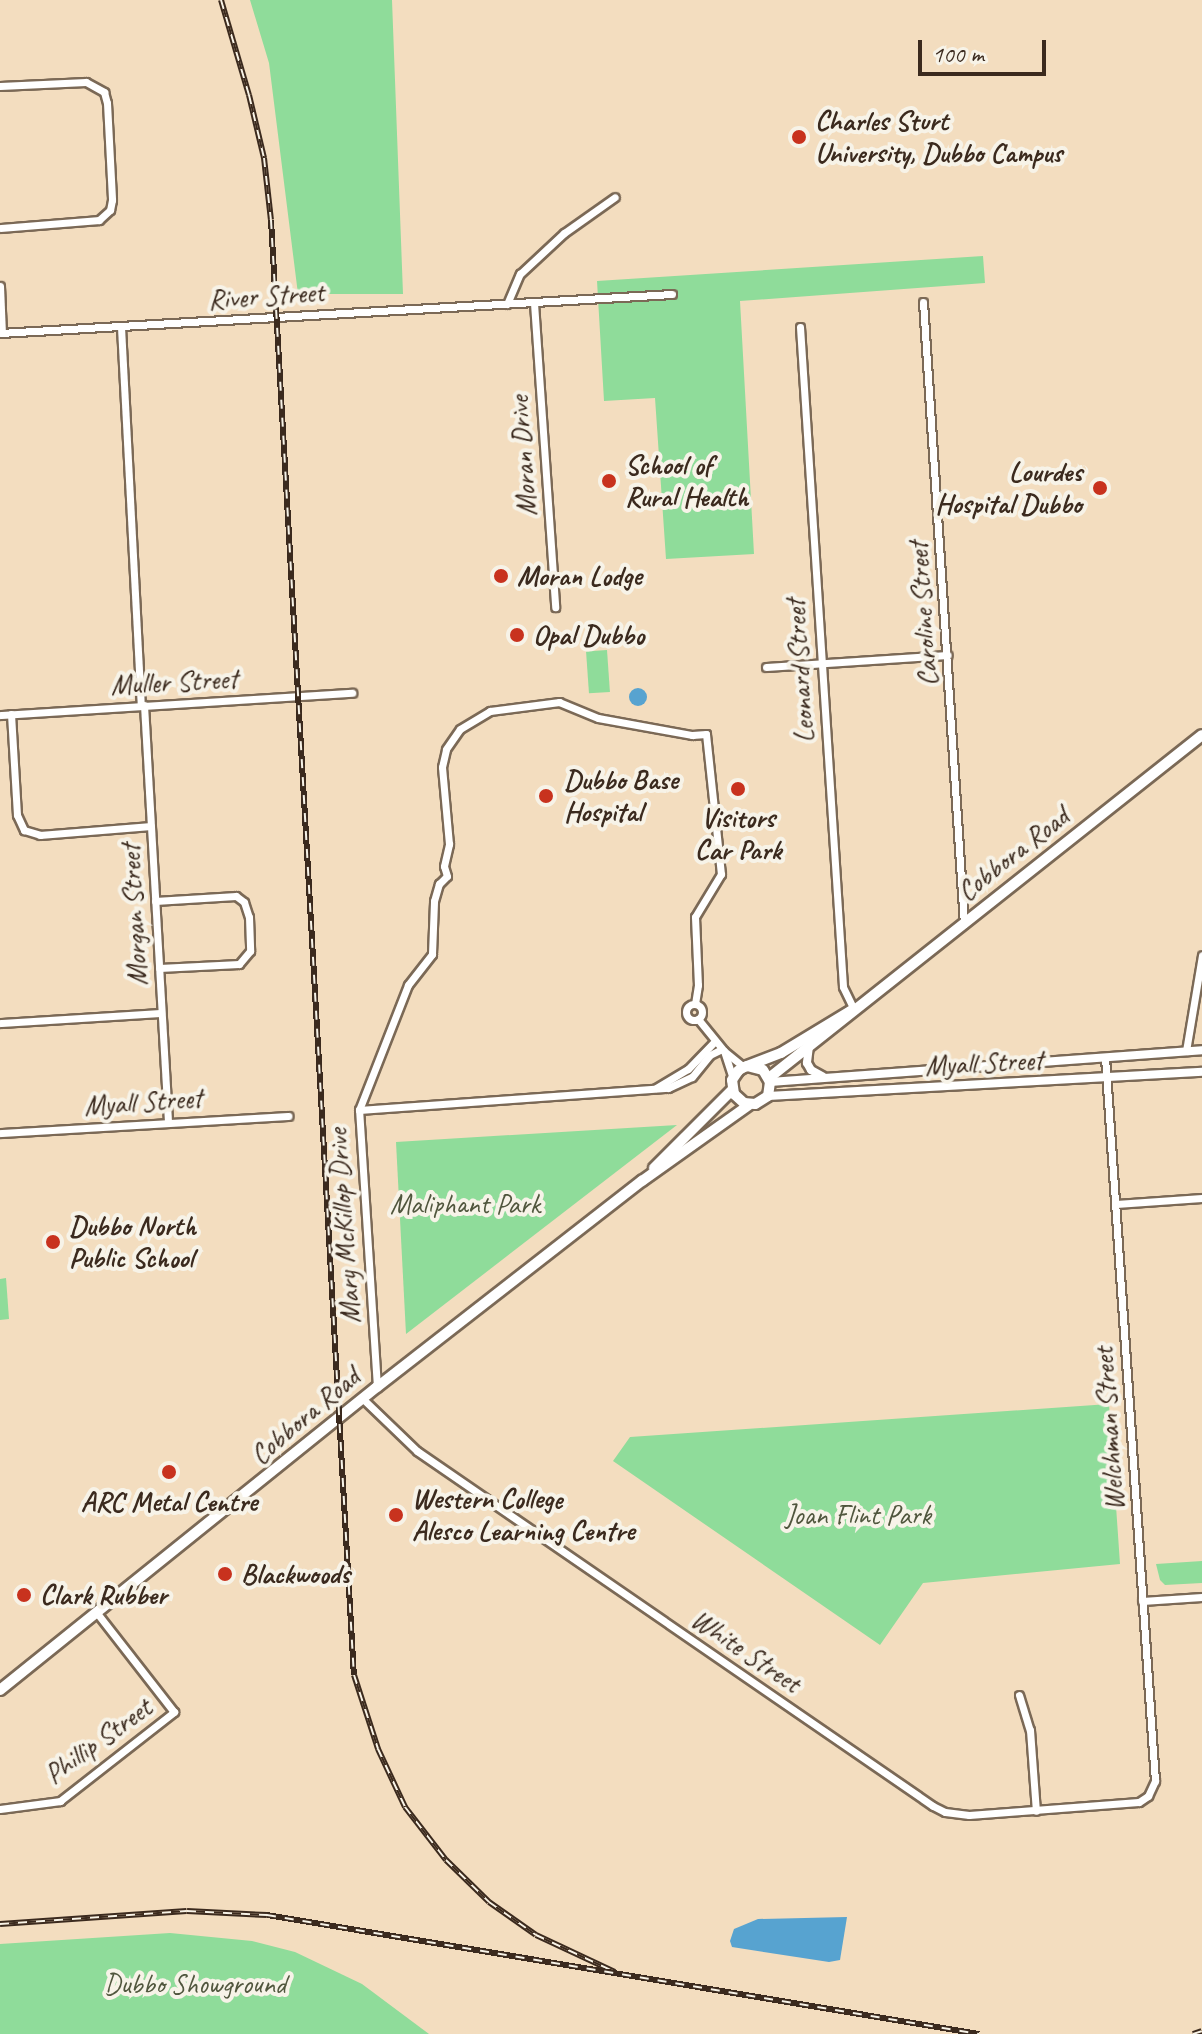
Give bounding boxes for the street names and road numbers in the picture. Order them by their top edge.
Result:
street label: River Street [207,275,325,317]
street label: Moran Drive [502,394,544,518]
street label: Caroline Street [901,541,945,687]
street label: Leonard Street [778,598,822,744]
street label: Muller Street [110,662,238,702]
street label: Cobbora Road [950,800,1076,908]
street label: Morgan Street [114,843,154,987]
street label: Myall Street [924,1043,1044,1083]
street label: Myall Street [83,1081,203,1123]
street label: Mary McKillop Drive [320,1128,368,1324]
street label: Welchman Street [1087,1346,1131,1512]
street label: Cobbora Road [243,1361,367,1471]
street label: White Street [685,1602,807,1700]
street label: Phillip Street [38,1691,158,1791]

